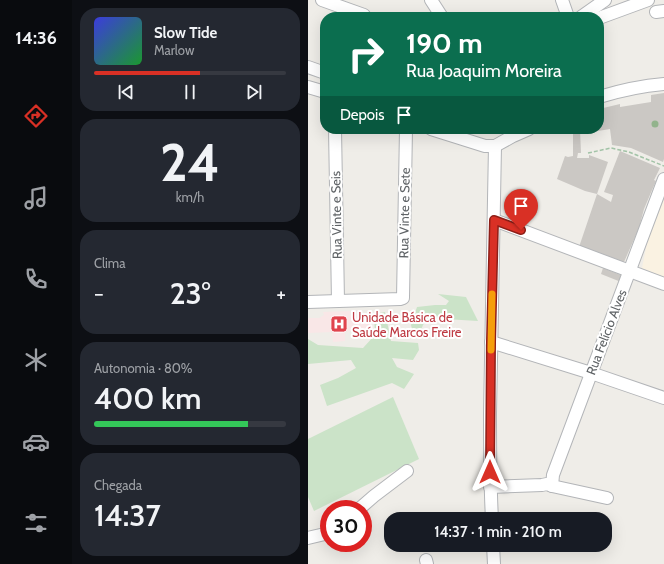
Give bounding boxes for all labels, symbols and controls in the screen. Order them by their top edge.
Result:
text: Slow Tide [154,24,217,42]
text: 190 m [406,26,482,60]
text: 14:36 [15,27,57,49]
icon: right [340,28,392,80]
text: Marlow [154,42,194,58]
text: Rua Joaquim Moreira [406,60,562,82]
icon: previous [115,81,137,103]
icon: pause [179,81,201,103]
icon: next [243,81,265,103]
icon: directions [22,102,50,130]
icon: arrive [393,104,415,126]
text: Depois [340,106,385,124]
text: 24 [160,131,220,194]
street label: Rua Vinte e Sete [395,167,413,259]
street label: Rua Vinte e Seis [327,170,345,259]
icon: music [22,184,50,212]
text: km/h [176,189,204,205]
pin [504,189,538,230]
icon: arrive [510,195,532,217]
text: Clima [94,255,125,271]
icon: phone [22,265,50,293]
text: 23° [170,275,210,312]
text: − [94,280,104,307]
text: + [276,280,286,307]
street label: Rua Felício Alves [582,286,630,377]
place label: Unidade Básica de Saúde Marcos Freire [352,309,462,340]
hospital icon: Unidade Básica de Saúde Marcos Freire [329,314,349,334]
icon: climate [22,346,50,374]
text: Autonomia · 80% [94,360,193,376]
text: 400 km [94,380,201,417]
icon: car [22,428,50,456]
position arrow [469,451,511,493]
text: Chegada [94,477,142,493]
text: 14:37 [94,497,161,534]
speed limit sign: 30 [320,500,372,552]
icon: filters [22,509,50,537]
text: 14:37 · 1 min · 210 m [434,523,562,541]

